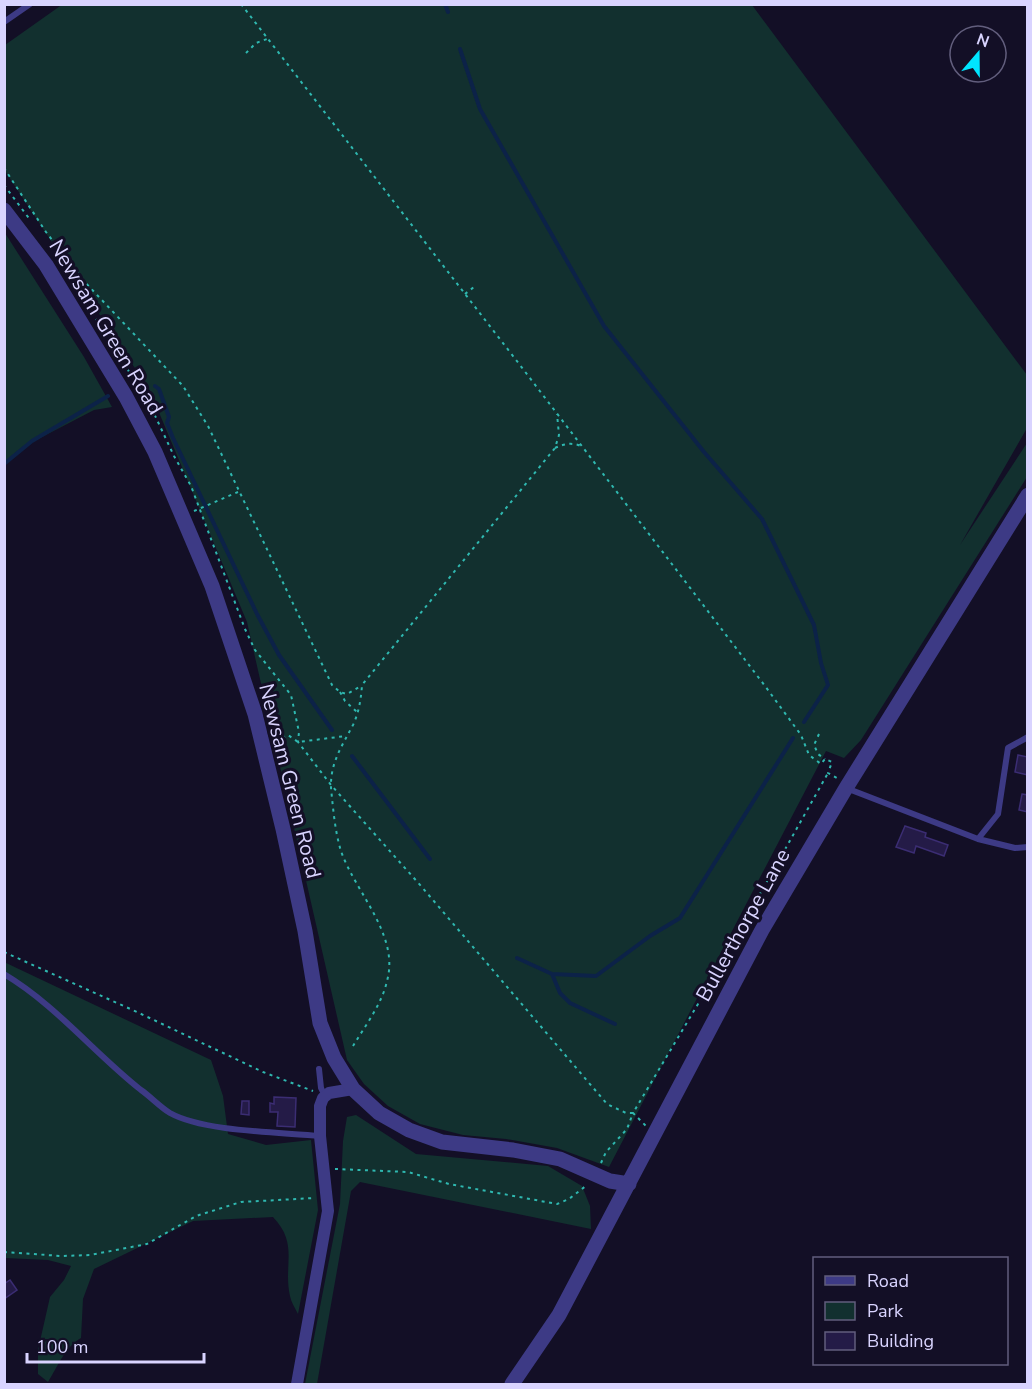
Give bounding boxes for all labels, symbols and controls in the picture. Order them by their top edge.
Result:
north arrow [948,24,1008,84]
text: N [973,28,992,53]
street label: Newsam Green Road [43,234,169,420]
street label: Newsam Green Road [252,681,328,881]
street label: Bullerthorpe Lane [689,844,797,1006]
legend [813,1257,1008,1365]
text: Road [867,1269,909,1293]
text: Park [867,1299,904,1323]
scale bar [27,1326,204,1364]
text: Building [867,1329,934,1353]
text: 100 m [36,1335,88,1359]

